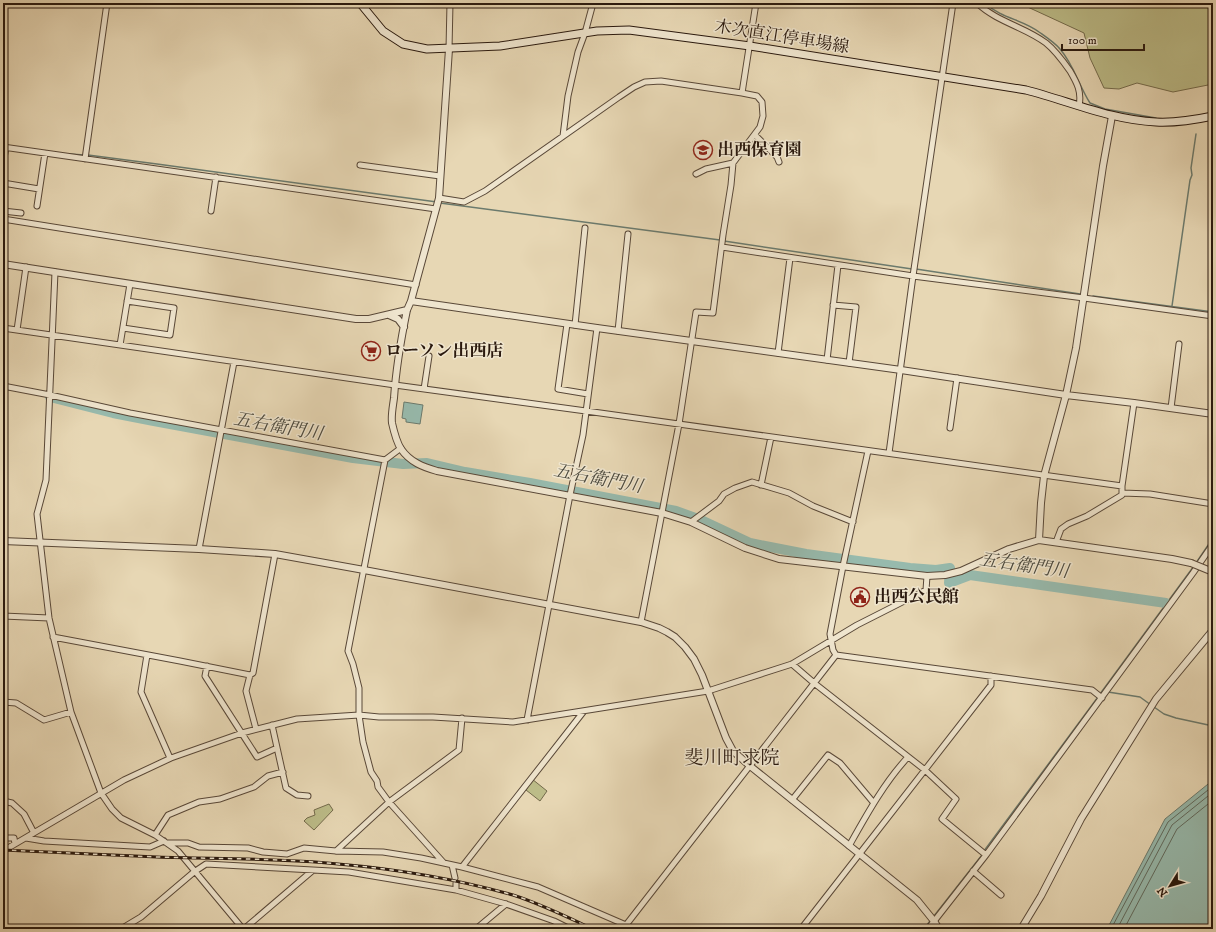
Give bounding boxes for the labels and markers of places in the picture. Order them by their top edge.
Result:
school or university icon: 出西保育園 [692,139,714,161]
place label: 出西保育園 [717,139,802,161]
supermarket icon: ローソン出西店 [360,340,382,362]
place label: ローソン出西店 [385,340,503,362]
public building icon: 出西公民館 [849,586,871,608]
place label: 出西公民館 [874,586,959,608]

